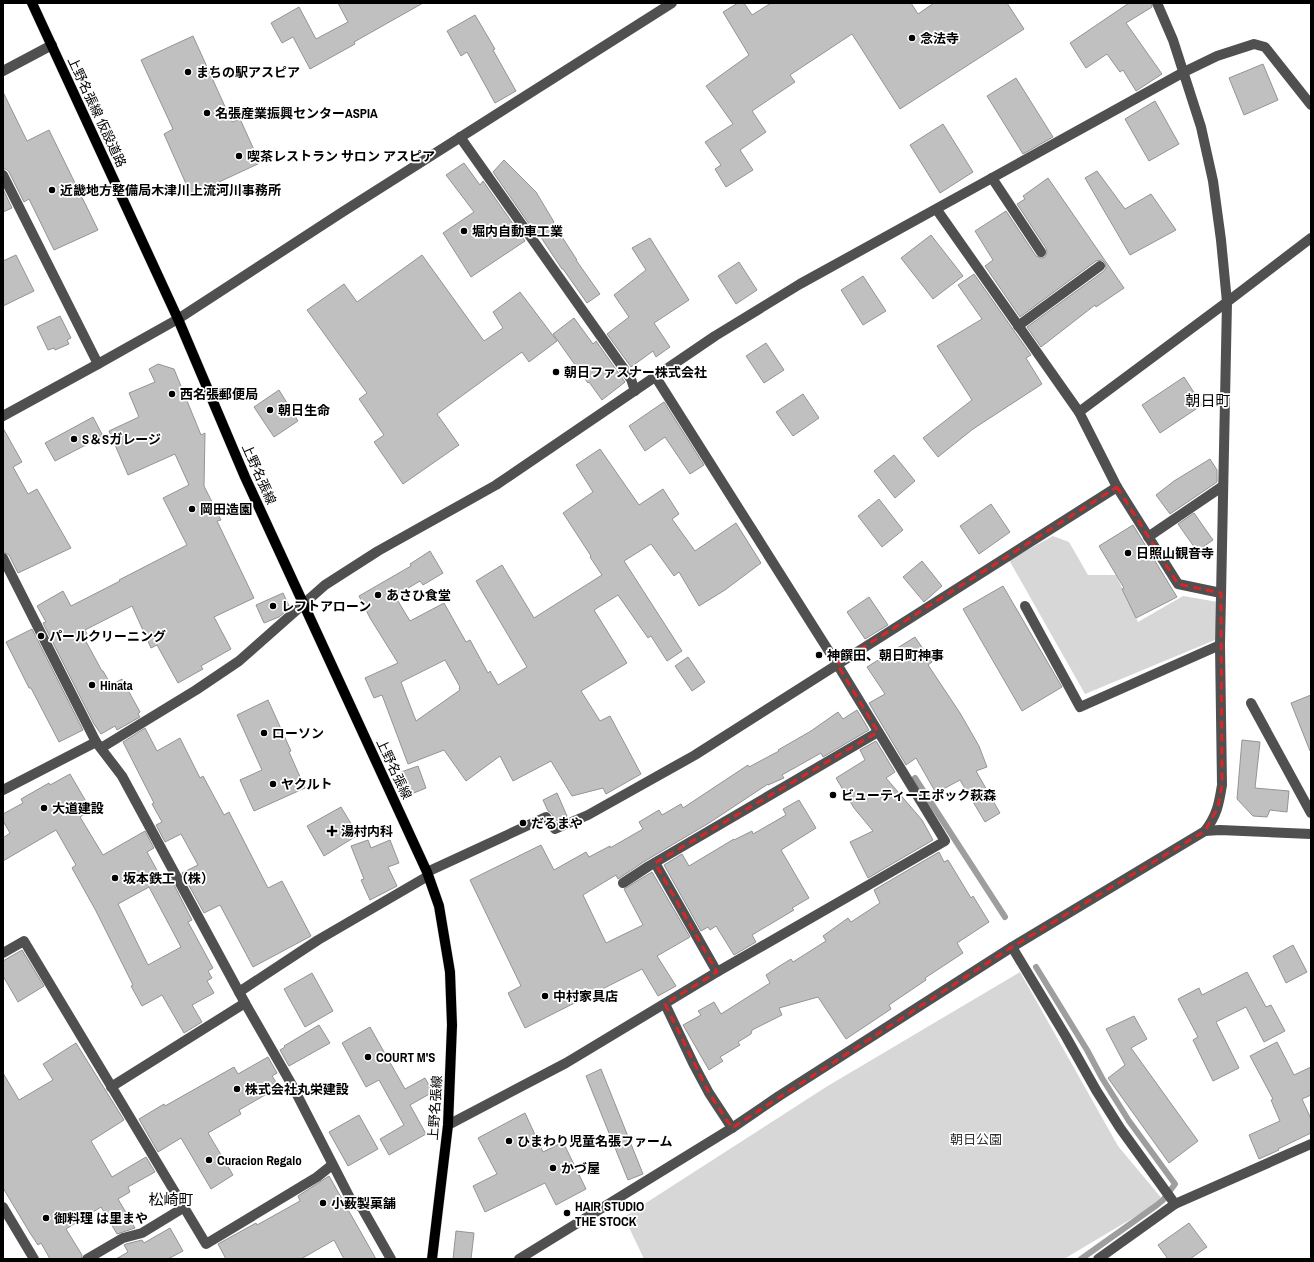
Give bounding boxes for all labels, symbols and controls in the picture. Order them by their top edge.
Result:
place label: 念法寺 [920,30,959,47]
marker: 念法寺 [907,33,917,43]
street label: 上野名張線 仮設道路 [64,54,130,170]
place label: まちの駅アスピア [196,64,300,81]
marker: まちの駅アスピア [183,67,193,77]
place label: 名張産業振興センターASPIA [215,105,378,122]
marker: 名張産業振興センターASPIA [202,108,212,118]
place label: 喫茶レストラン サロン アスピア [247,148,435,165]
marker: 喫茶レストラン サロン アスピア [234,151,244,161]
place label: 近畿地方整備局木津川上流河川事務所 [60,182,281,199]
marker: 近畿地方整備局木津川上流河川事務所 [47,185,57,195]
place label: 堀内自動車工業 [472,223,563,240]
marker: 堀内自動車工業 [459,226,469,236]
place label: 朝日ファスナー株式会社 [564,364,707,381]
marker: 朝日ファスナー株式会社 [551,367,561,377]
place label: 西名張郵便局 [180,386,258,403]
marker: 西名張郵便局 [167,389,177,399]
district label: 朝日町 [1185,390,1231,411]
place label: 朝日生命 [278,402,330,419]
marker: 朝日生命 [265,405,275,415]
place label: S＆Sガレージ [82,431,161,448]
marker: S＆Sガレージ [69,434,79,444]
street label: 上野名張線 [238,441,280,507]
place label: 岡田造園 [200,501,252,518]
marker: 岡田造園 [187,504,197,514]
place label: 日照山観音寺 [1136,545,1214,562]
marker: 日照山観音寺 [1123,548,1133,558]
place label: あさひ食堂 [386,587,451,604]
marker: あさひ食堂 [373,590,383,600]
place label: レフトアローン [281,598,371,615]
marker: レフトアローン [268,601,278,611]
place label: パールクリーニング [49,628,166,645]
marker: パールクリーニング [36,631,46,641]
place label: 神饌田、朝日町神事 [827,647,944,664]
marker: 神饌田、朝日町神事 [814,650,824,660]
place label: Hinata [100,677,133,694]
marker: Hinata [87,680,97,690]
place label: ローソン [272,725,324,742]
marker: ローソン [259,728,269,738]
street label: 上野名張線 [373,736,415,802]
place label: ヤクルト [281,776,333,793]
marker: ヤクルト [268,779,278,789]
place label: ビューティーエポック萩森 [841,787,996,804]
marker: ビューティーエポック萩森 [828,790,838,800]
place label: 大道建設 [52,800,104,817]
marker: 大道建設 [39,803,49,813]
place label: だるまや [531,815,583,832]
marker: だるまや [518,818,528,828]
place label: 湯村内科 [341,823,393,840]
marker: 湯村内科 [326,825,338,837]
place label: 坂本鉄工（株） [123,870,214,887]
marker: 坂本鉄工（株） [110,873,120,883]
place label: 中村家具店 [553,988,618,1005]
marker: 中村家具店 [540,991,550,1001]
place label: COURT M'S [376,1049,435,1066]
marker: COURT M'S [363,1052,373,1062]
street label: 上野名張線 [424,1075,446,1141]
place label: 株式会社丸栄建設 [245,1081,349,1098]
marker: 株式会社丸栄建設 [232,1084,242,1094]
park label: 朝日公園 [950,1131,1002,1148]
place label: ひまわり児童名張ファーム [517,1133,673,1150]
marker: ひまわり児童名張ファーム [504,1136,514,1146]
place label: Curacion Regalo [217,1152,302,1169]
marker: Curacion Regalo [204,1155,214,1165]
place label: かづ屋 [561,1160,600,1177]
marker: かづ屋 [548,1163,558,1173]
district label: 松崎町 [148,1189,194,1210]
place label: 小薮製菓舗 [331,1195,396,1212]
marker: 小薮製菓舗 [318,1198,328,1208]
place label: HAIR STUDIO THE STOCK [575,1198,644,1230]
marker: HAIR STUDIO THE STOCK [562,1208,572,1218]
place label: 御料理 は里まや [54,1210,148,1227]
marker: 御料理 は里まや [41,1213,51,1223]

